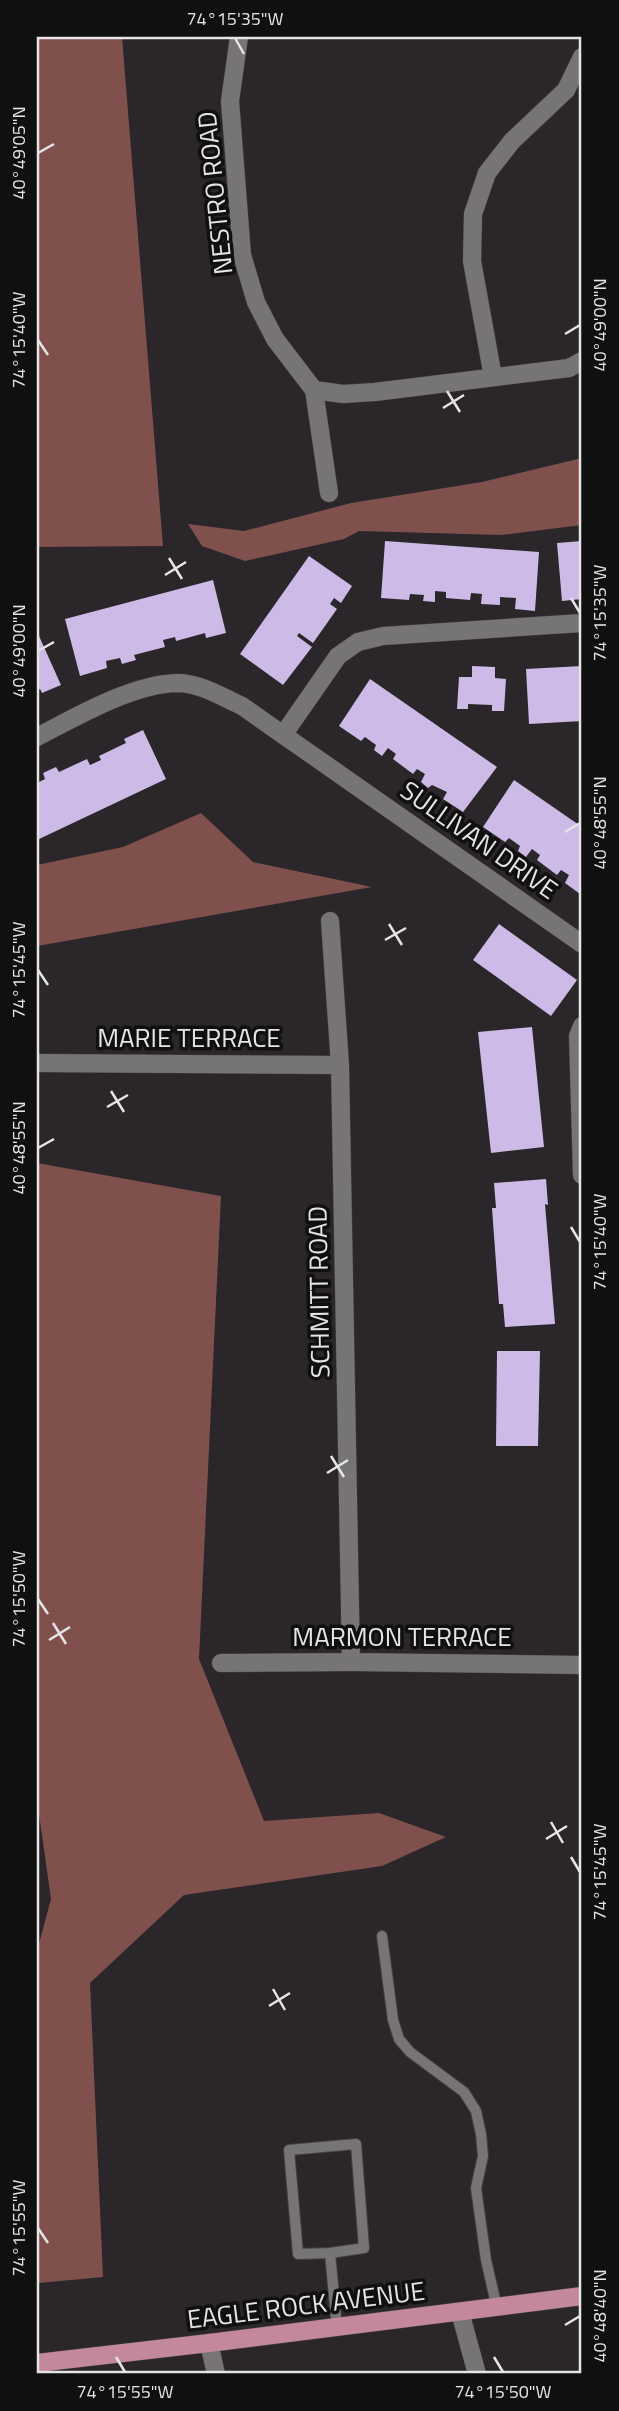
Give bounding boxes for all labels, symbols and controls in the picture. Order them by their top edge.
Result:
text: 74°15'35"W [187,5,284,32]
text: 40°49'05"N [5,106,32,200]
street label: NESTRO ROAD [187,110,242,276]
text: 40°49'00"N [586,278,613,372]
text: 74°15'40"W [5,291,32,388]
text: 74°15'35"W [586,564,613,661]
text: 40°49'00"N [5,604,32,698]
street label: SULLIVAN DRIVE [393,771,566,908]
text: 40°48'55"N [586,776,613,870]
text: 74°15'45"W [5,921,32,1018]
street label: MARIE TERRACE [97,1018,281,1057]
text: 40°48'55"N [5,1101,32,1195]
text: 74°15'40"W [586,1193,613,1290]
street label: SCHMITT ROAD [298,1206,340,1378]
text: 74°15'50"W [5,1550,32,1647]
street label: MARMON TERRACE [292,1617,512,1656]
text: 74°15'45"W [586,1823,613,1920]
text: 74°15'55"W [5,2179,32,2276]
text: 40°48'40"N [586,2269,613,2363]
street label: EAGLE ROCK AVENUE [185,2271,427,2338]
text: 74°15'55"W [77,2378,174,2405]
text: 74°15'50"W [455,2378,552,2405]

